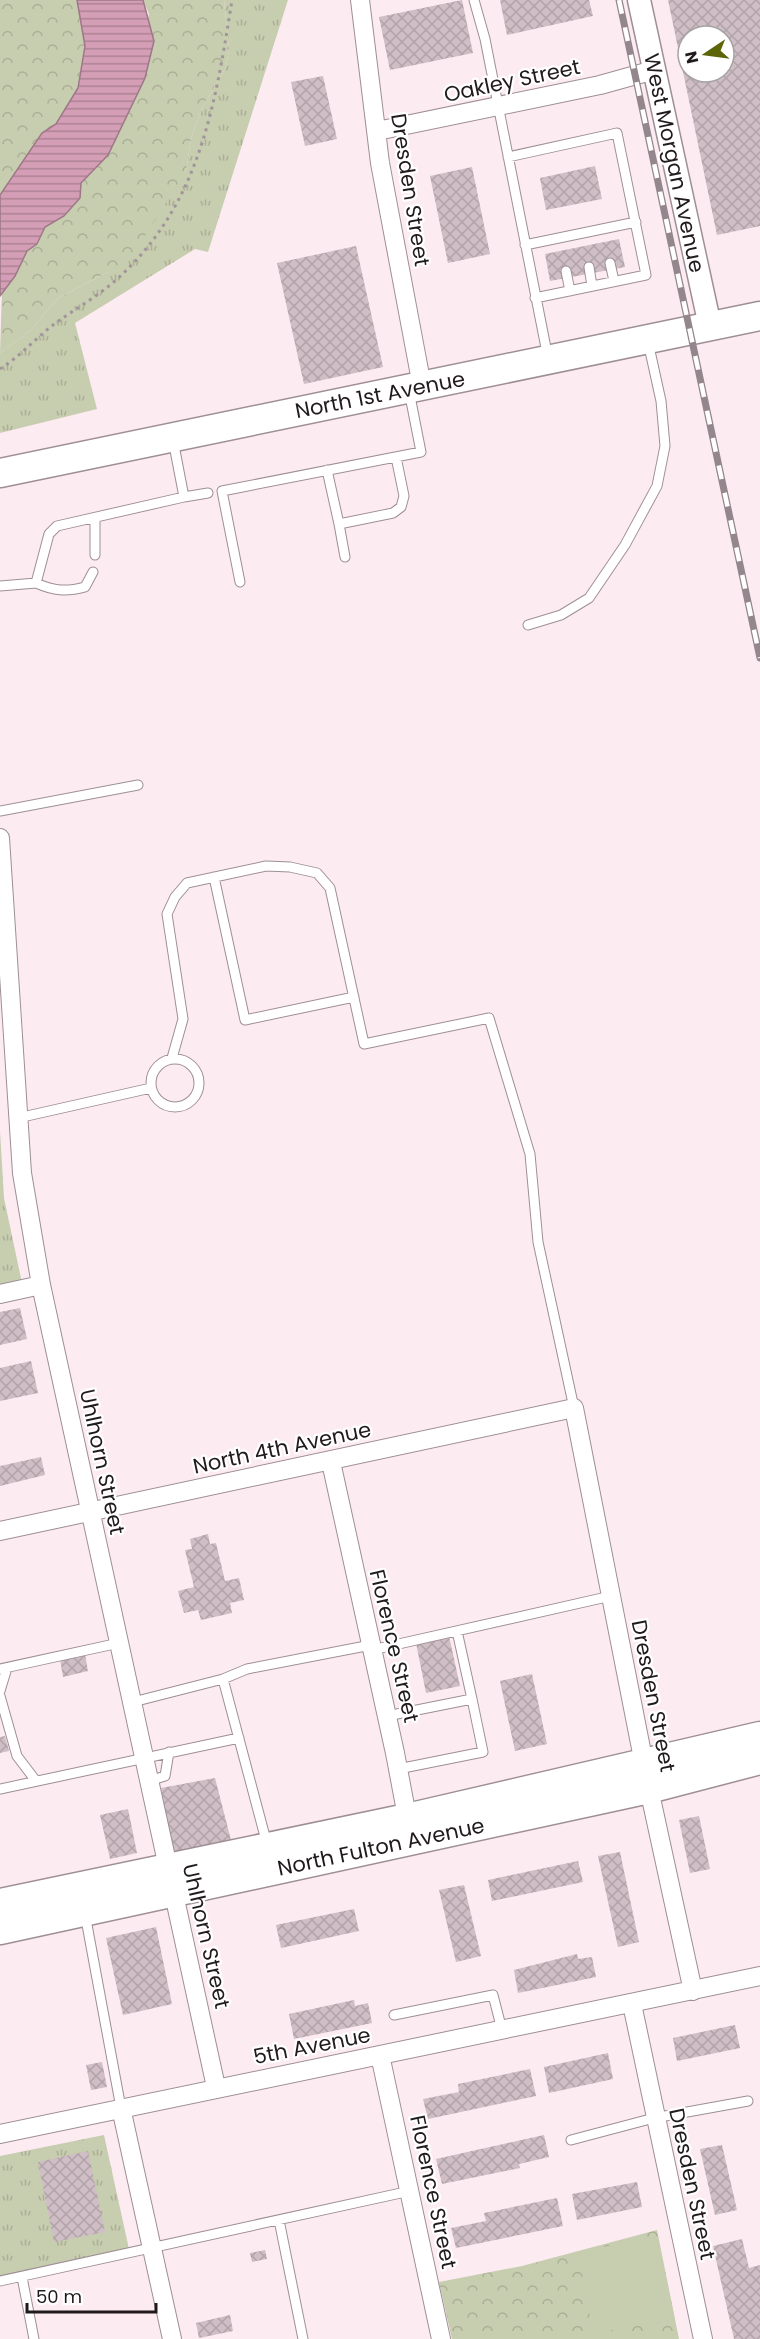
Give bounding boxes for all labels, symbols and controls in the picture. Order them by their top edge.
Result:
north arrow [676,24,736,84]
text: N [679,49,704,66]
street label: West Morgan Avenue [637,51,712,275]
street label: Oakley Street [441,52,583,109]
street label: Dresden Street [384,111,437,268]
street label: North 1st Avenue [292,364,467,425]
street label: Uhlhorn Street [73,1386,132,1537]
street label: North 4th Avenue [190,1414,374,1481]
street label: Florence Street [363,1566,426,1725]
street label: Dresden Street [625,1617,682,1774]
street label: North Fulton Avenue [275,1810,487,1883]
street label: Uhlhorn Street [176,1861,237,2011]
street label: 5th Avenue [251,2020,373,2071]
street label: Dresden Street [662,2105,723,2262]
street label: Florence Street [403,2112,464,2271]
scale bar [27,2276,156,2314]
text: 50 m [36,2284,82,2309]

